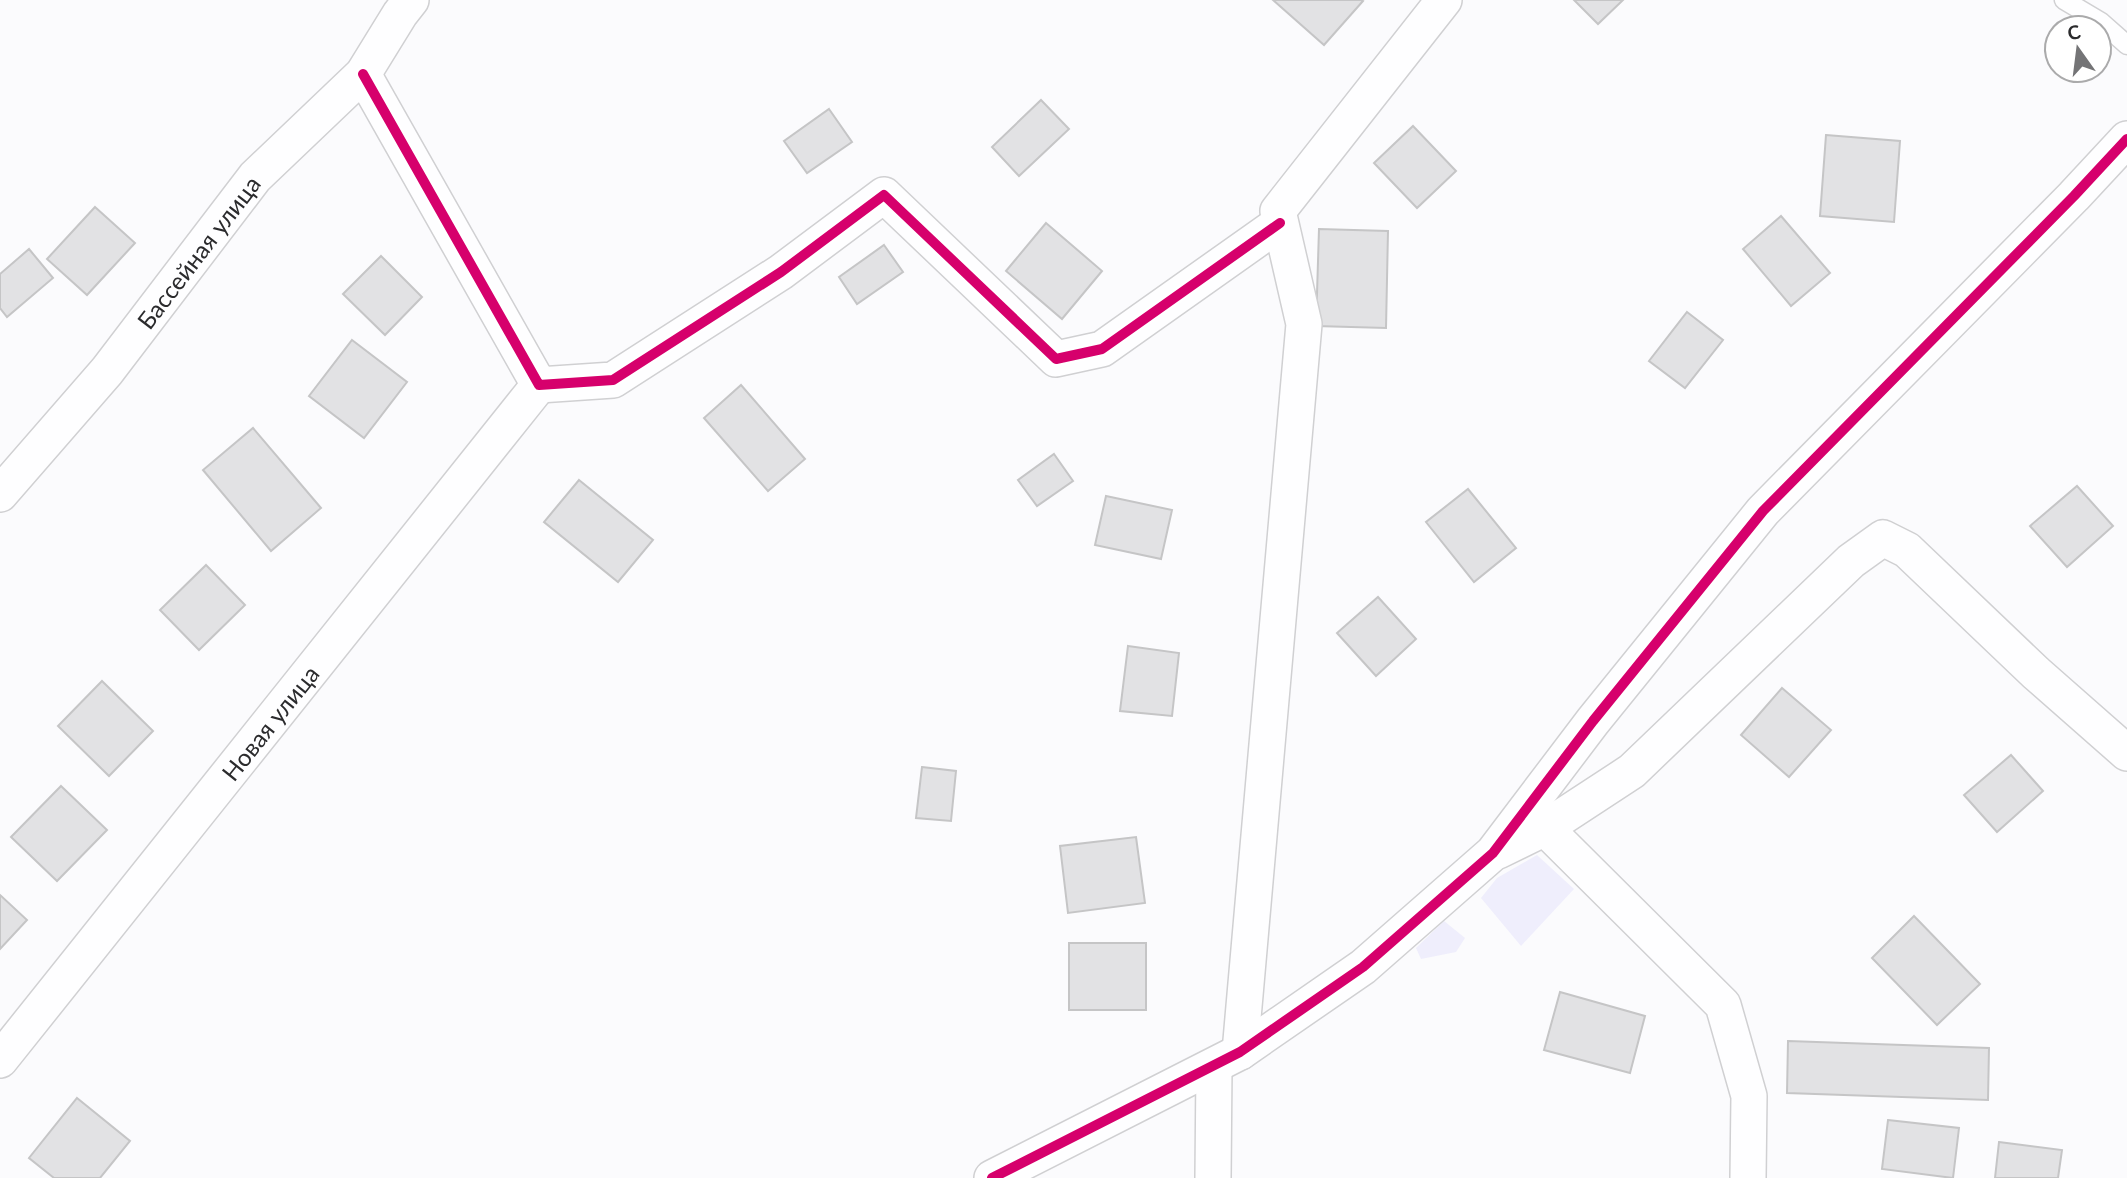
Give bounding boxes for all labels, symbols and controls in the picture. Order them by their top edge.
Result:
north arrow [2043,14,2113,84]
text: С [2065,19,2083,45]
street label: Бассейная улица [130,170,266,334]
street label: Новая улица [215,659,324,786]

